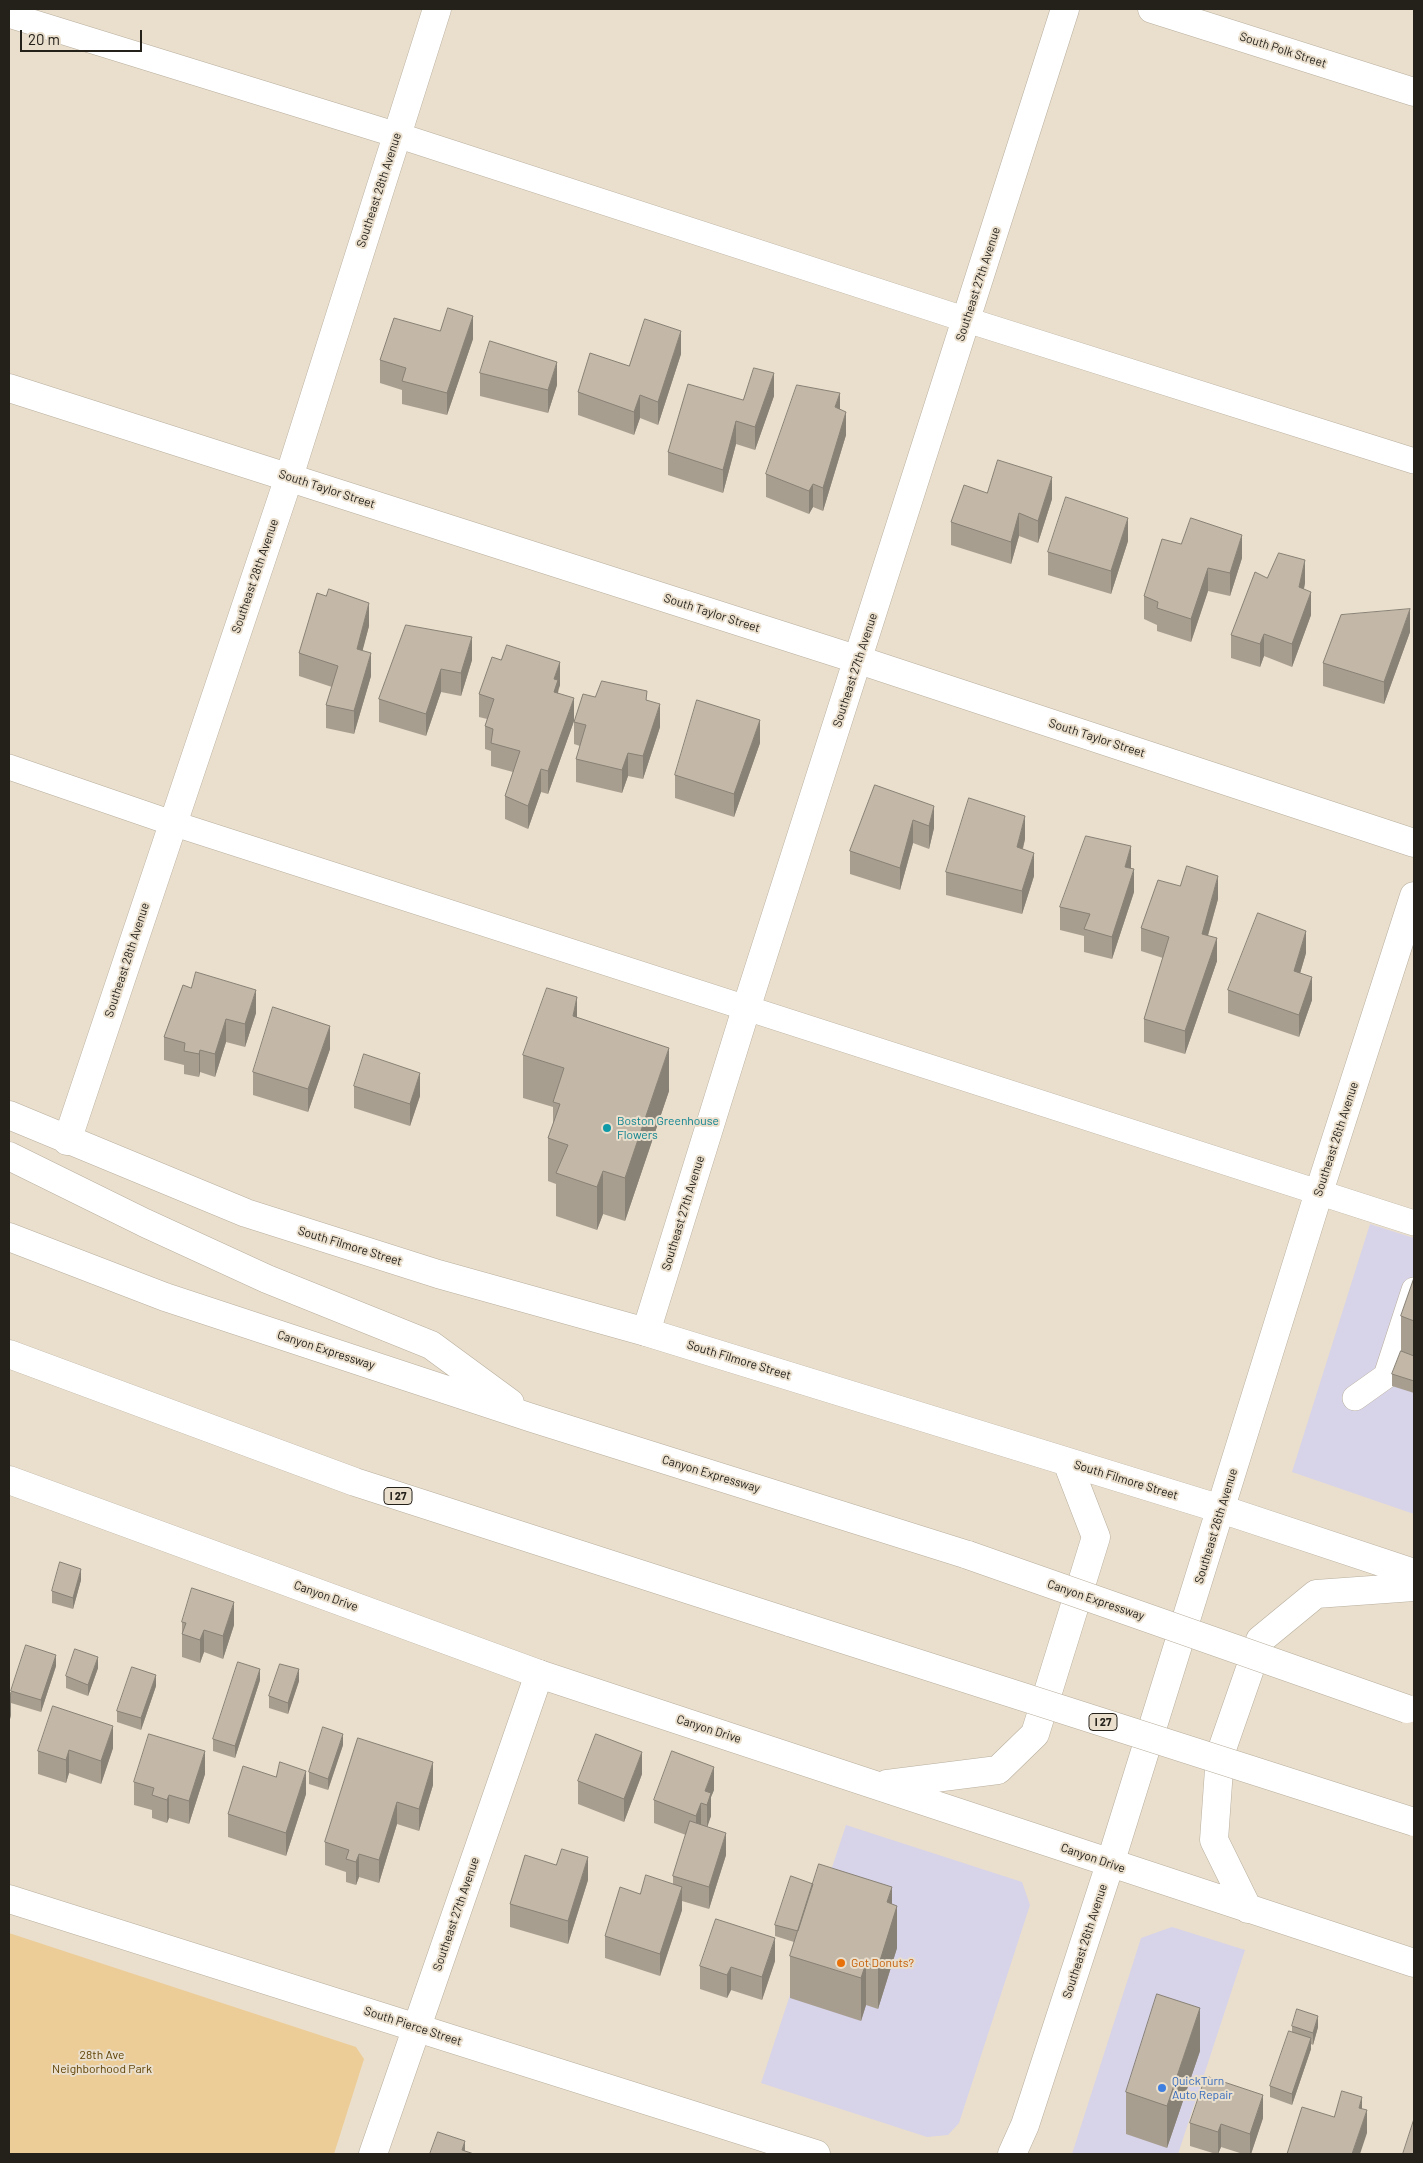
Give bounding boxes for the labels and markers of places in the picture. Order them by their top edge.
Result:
place label: Boston Greenhouse Flowers [617,1114,719,1142]
marker: Boston Greenhouse Flowers [601,1122,613,1134]
place label: Got Donuts? [851,1956,914,1970]
marker: Got Donuts? [835,1957,847,1969]
place label: QuickTurn Auto Repair [1172,2074,1233,2102]
marker: QuickTurn Auto Repair [1156,2082,1168,2094]

